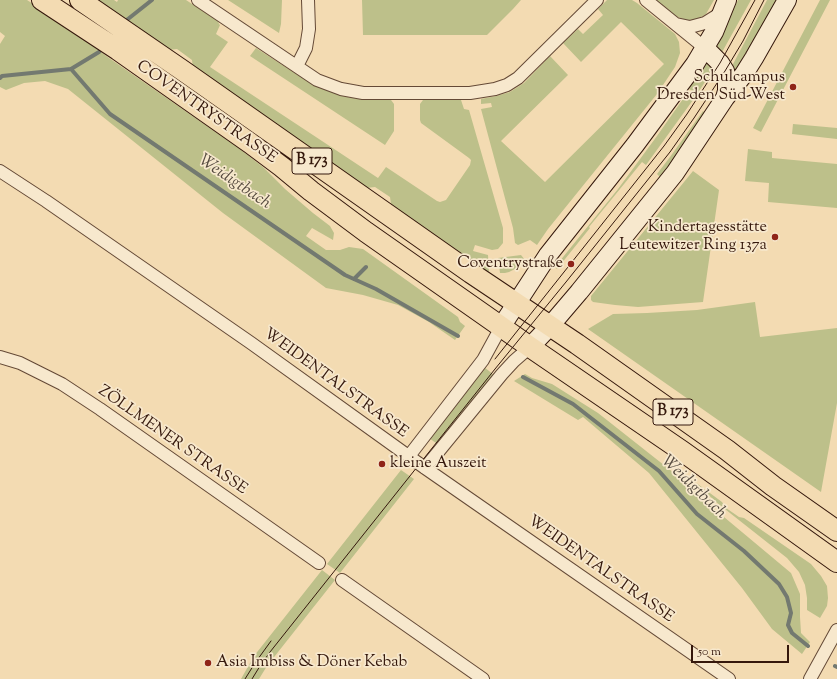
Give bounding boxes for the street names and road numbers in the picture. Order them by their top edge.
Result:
street label: COVENTRYSTRASSE [132,57,280,169]
road number: B 173 [292,148,332,174]
street label: WEIDENTALSTRASSE [259,325,411,443]
street label: ZÖLLMENER STRASSE [94,382,250,500]
road number: B 173 [653,399,693,425]
street label: WEIDENTALSTRASSE [523,512,677,628]

